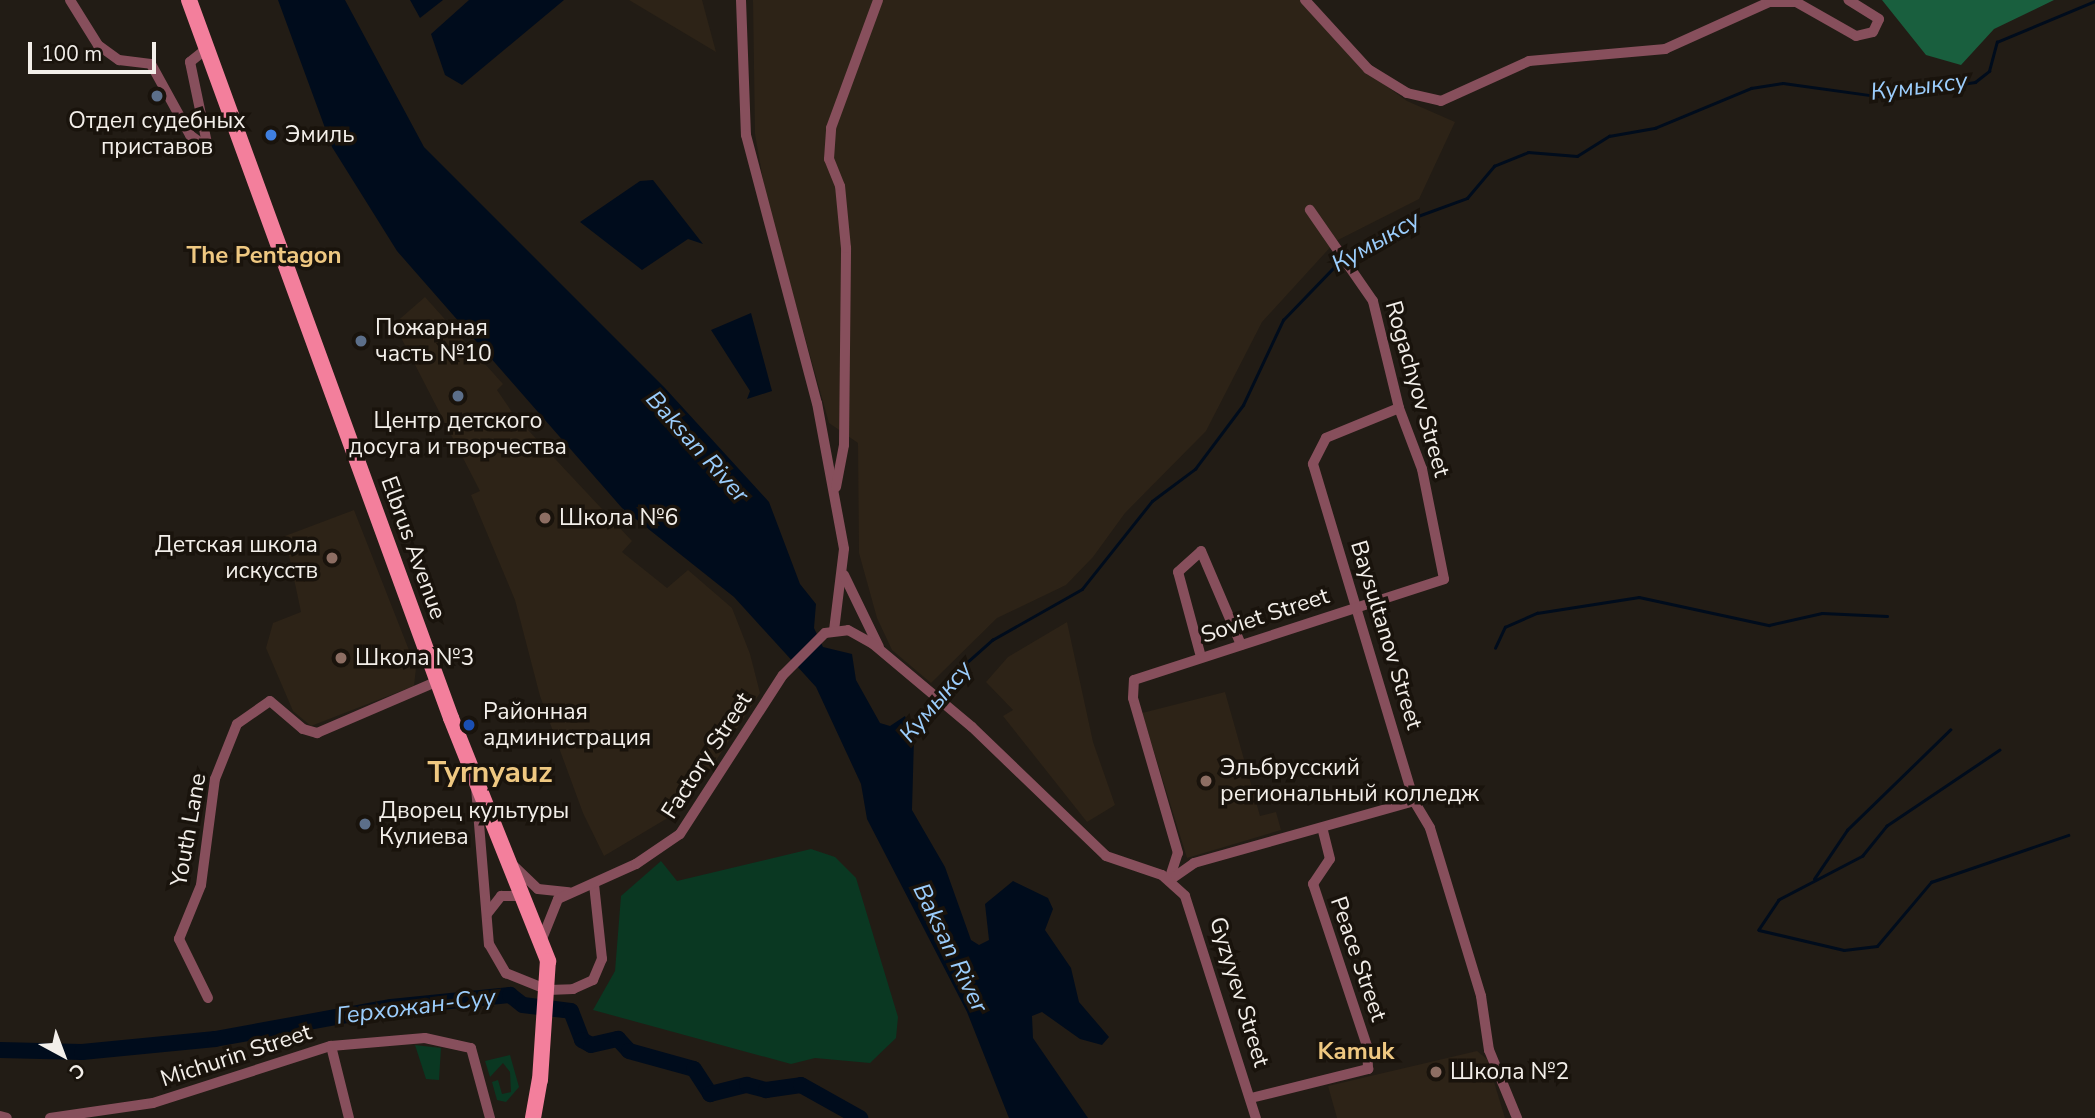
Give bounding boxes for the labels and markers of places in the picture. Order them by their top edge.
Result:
marker: Отдел судебных приставов [149,88,165,104]
place label: Отдел судебных приставов [68,107,246,161]
place label: Эмиль [285,121,355,149]
marker: Эмиль [263,127,279,143]
place label: Пожарная часть №10 [375,314,492,368]
marker: Пожарная часть №10 [353,333,369,349]
marker: Центр детского досуга и творчества [450,388,466,404]
place label: Центр детского досуга и творчества [349,407,567,461]
place label: Школа №6 [559,504,678,532]
marker: Школа №6 [537,510,553,526]
place label: Детская школа искусств [155,531,318,585]
marker: Детская школа искусств [324,550,340,566]
place label: Школа №3 [355,644,474,672]
marker: Школа №3 [333,650,349,666]
place label: Районная администрация [483,698,651,752]
marker: Районная администрация [461,717,477,733]
place label: Эльбрусский региональный колледж [1220,754,1479,808]
marker: Эльбрусский региональный колледж [1198,773,1214,789]
place label: Дворец культуры Кулиева [379,797,569,851]
marker: Дворец культуры Кулиева [357,816,373,832]
place label: Школа №2 [1450,1058,1569,1086]
marker: Школа №2 [1428,1064,1444,1080]

